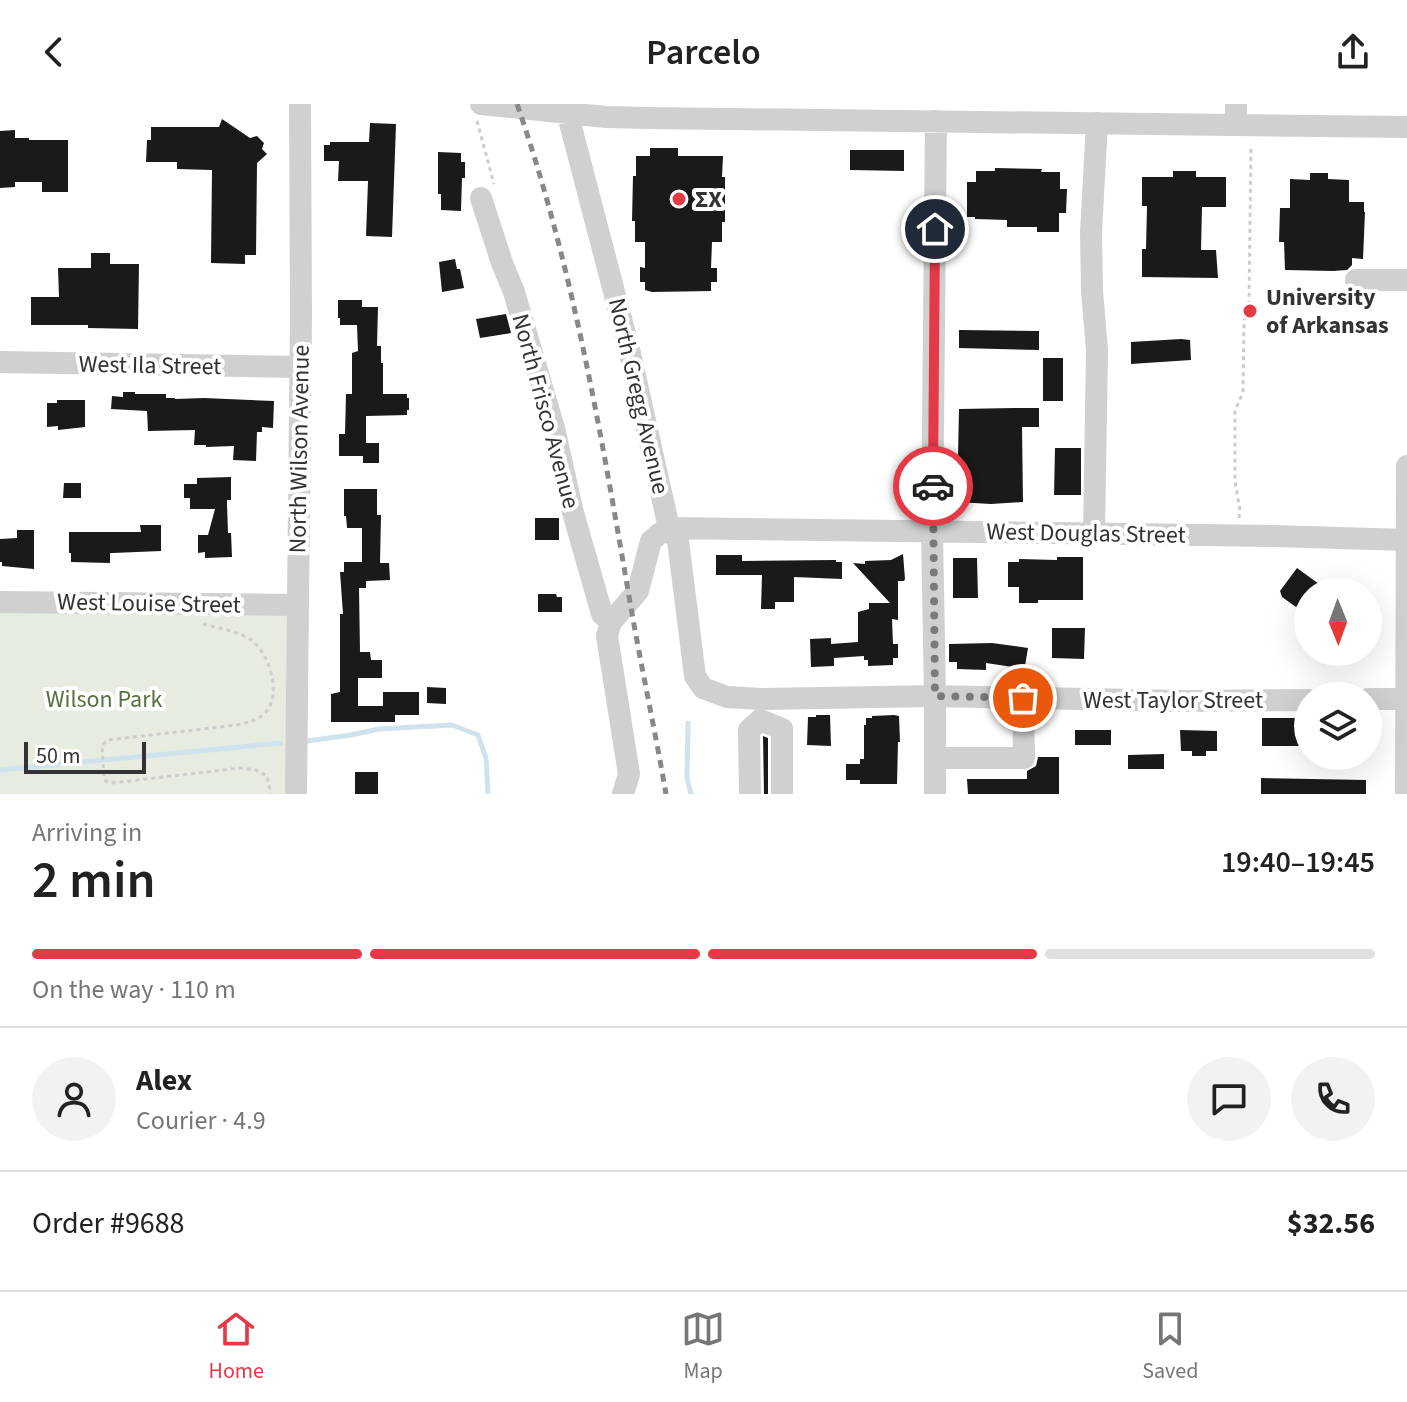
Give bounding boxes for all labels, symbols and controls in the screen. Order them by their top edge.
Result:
text: Parcelo [646,27,761,78]
icon: back [32,30,76,74]
icon: share [1331,30,1375,74]
place label: ΣΧ [695,182,722,217]
marker: ΣΧ [670,190,688,208]
pin [901,195,969,263]
icon: home [913,207,957,251]
place label: University of Arkansas [1266,280,1389,343]
street label: North Gregg Avenue [599,295,678,498]
marker: University of Arkansas [1241,302,1259,320]
street label: North Frisco Avenue [503,310,588,513]
street label: North Wilson Avenue [280,344,319,554]
street label: West Ila Street [78,347,222,384]
courier [893,446,973,526]
icon: car [911,464,955,508]
street label: West Douglas Street [986,514,1186,553]
north arrow [1294,578,1382,666]
map controls [1294,578,1382,770]
street label: West Louise Street [57,584,241,623]
pin [989,664,1057,732]
icon: bag [1001,676,1045,720]
park label: Wilson Park [46,682,162,717]
button: layers [1294,682,1382,770]
street label: West Taylor Street [1083,683,1263,718]
scale bar [24,738,146,774]
text: 50 m [36,740,81,772]
text: Arriving in [32,814,142,851]
text: 19:40–19:45 [1221,841,1375,884]
text: 2 min [32,844,156,918]
text: On the way · 110 m [32,971,236,1008]
button: person [32,1057,116,1141]
button: chat [1187,1057,1271,1141]
button: phone [1291,1057,1375,1141]
text: Alex [136,1059,192,1102]
text: Courier · 4.9 [136,1102,266,1139]
text: Order #9688 [32,1202,185,1245]
text: $32.56 [1287,1202,1375,1245]
tab: Home [209,1307,264,1387]
tab: Map [681,1307,725,1387]
tab: Saved [1142,1307,1198,1387]

